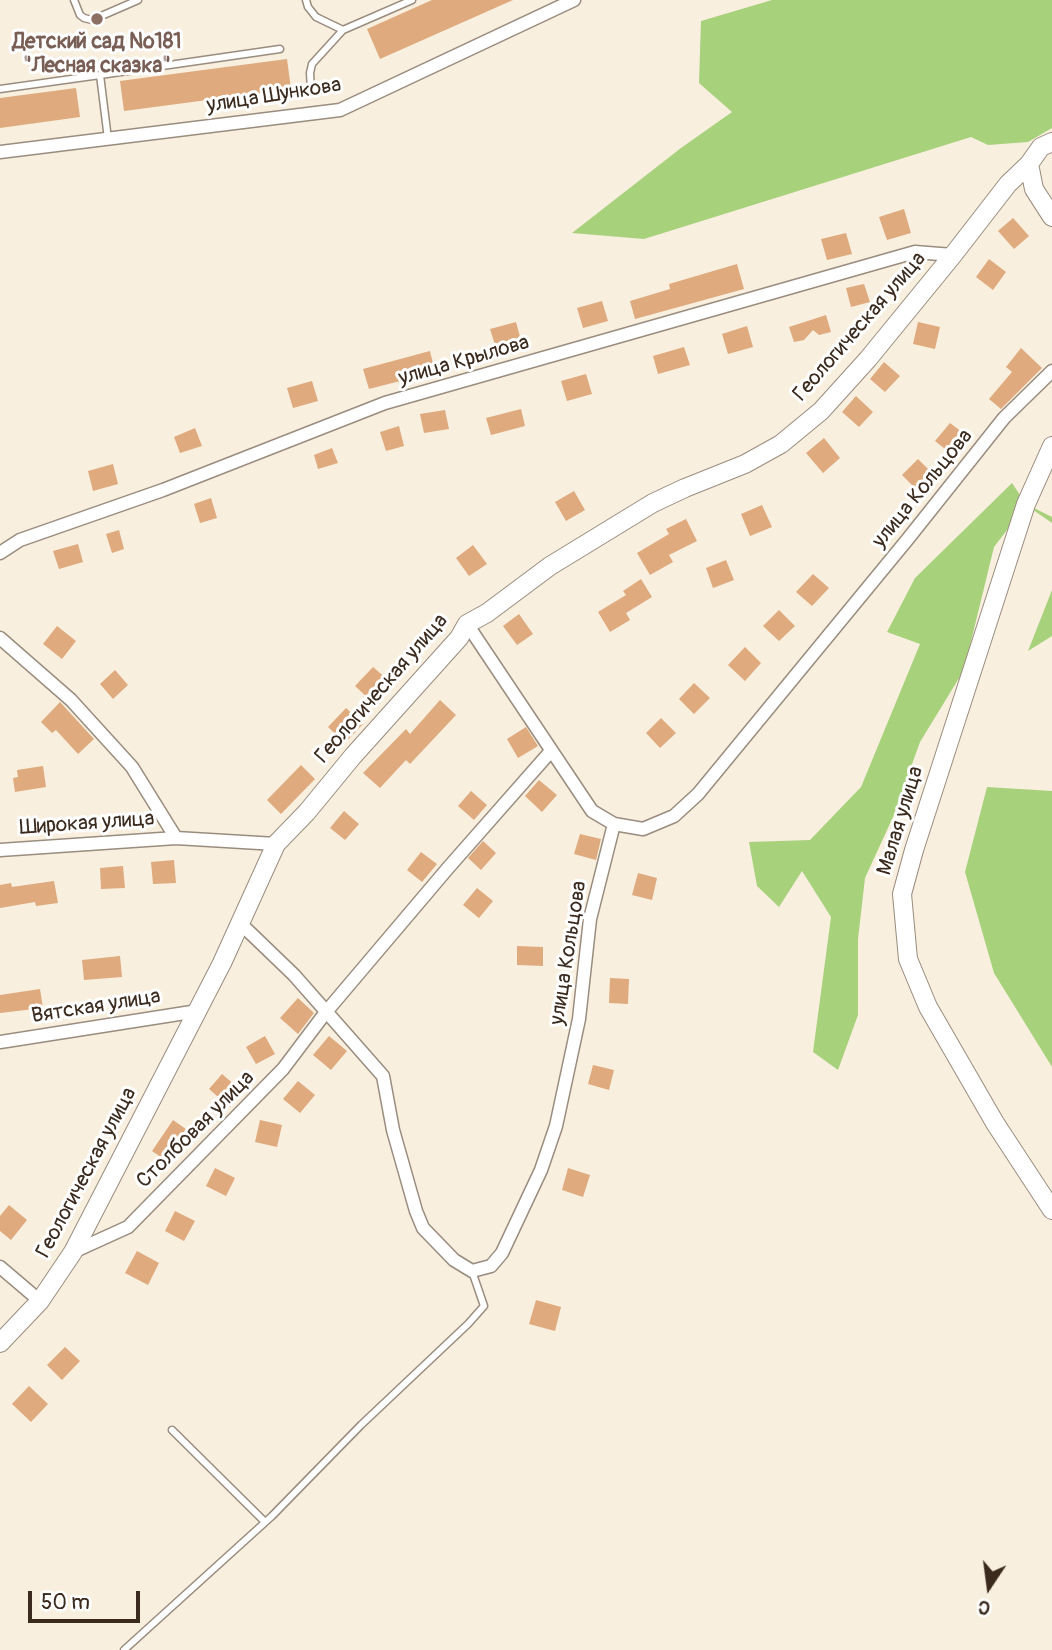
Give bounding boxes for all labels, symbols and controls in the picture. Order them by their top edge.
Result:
marker: Детский сад №181 "Лесная сказка" [89,11,105,27]
place label: Детский сад №181 "Лесная сказка" [12,30,182,80]
street label: улица Шункова [205,73,343,119]
street label: Геологическая улица [788,247,932,407]
street label: улица Крылова [396,330,532,392]
street label: улица Кольцова [867,425,979,553]
street label: Геологическая улица [310,609,454,769]
street label: Малая улица [873,764,929,878]
street label: Широкая улица [19,807,155,841]
street label: улица Кольцова [545,879,593,1027]
street label: Вятская улица [30,984,162,1030]
street label: Столбовая улица [132,1066,260,1194]
street label: Геологическая улица [31,1083,143,1263]
north arrow [954,1552,1024,1622]
scale bar [32,1576,144,1620]
text: 50 m [41,1589,90,1616]
text: С [976,1594,993,1620]

